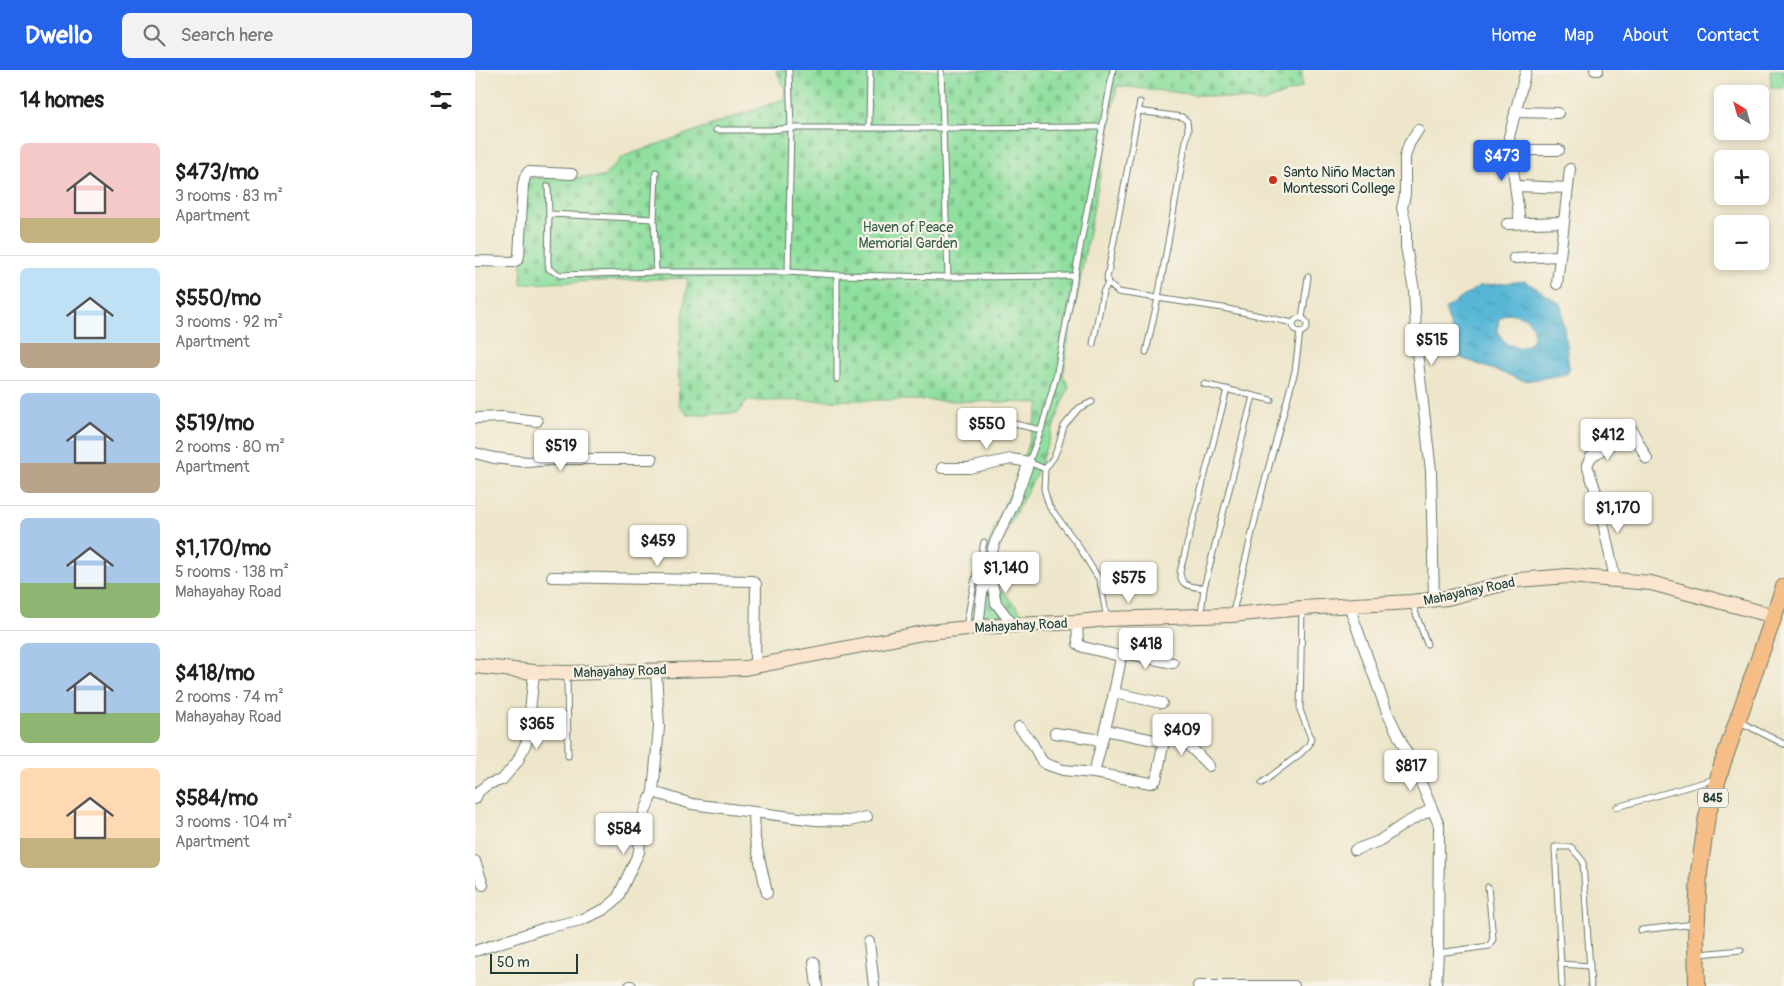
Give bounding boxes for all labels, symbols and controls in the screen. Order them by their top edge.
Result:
search box [122,13,472,58]
text: Dwello [25,21,92,50]
icon: search [140,21,168,49]
text: Search here [180,23,273,47]
text: Home [1491,24,1536,47]
text: Map [1564,24,1594,47]
text: About [1622,24,1668,47]
text: Contact [1696,24,1759,47]
north arrow [1714,85,1769,140]
map controls [1714,85,1769,270]
icon: filters [427,86,455,114]
text: 14 homes [20,87,104,114]
pin: $473 [1472,140,1532,182]
text: $473 [1484,146,1520,166]
button: + [1714,150,1769,205]
text: $473/mo [175,159,259,186]
icon: home [60,163,120,223]
place label: Santo Niño Mactan Montessori College [1283,164,1395,197]
marker: Santo Niño Mactan Montessori College [1267,174,1279,186]
text: 3 rooms · 83 m² [175,186,283,206]
text: Apartment [175,206,250,226]
button: − [1714,215,1769,270]
park label: Haven of Peace Memorial Garden [858,219,958,252]
text: $550/mo [175,285,261,312]
icon: home [60,288,120,348]
text: 3 rooms · 92 m² [175,312,283,332]
pin: $515 [1402,324,1462,366]
text: $515 [1416,330,1448,350]
text: Apartment [175,332,250,352]
pin: $550 [957,408,1017,450]
text: $519/mo [175,410,254,437]
icon: home [60,413,120,473]
text: $550 [969,414,1005,434]
pin: $412 [1578,418,1638,461]
text: $412 [1591,425,1625,445]
pin: $519 [531,430,591,472]
text: $519 [545,436,577,456]
text: 2 rooms · 80 m² [175,437,285,457]
text: Apartment [175,457,250,477]
pin: $1,170 [1577,492,1659,534]
text: $1,170 [1596,498,1640,518]
pin: $459 [628,524,688,567]
text: $459 [641,531,675,551]
text: $1,170/mo [175,535,271,562]
icon: home [60,538,120,598]
pin: $1,140 [965,552,1047,594]
text: $1,140 [983,558,1029,578]
text: 5 rooms · 138 m² [175,562,289,582]
pin: $575 [1099,562,1159,604]
text: $575 [1112,568,1146,588]
street label: Mahayahay Road [1422,573,1517,609]
text: Mahayahay Road [175,582,282,602]
street label: Mahayahay Road [974,615,1068,636]
pin: $418 [1116,628,1176,670]
text: $418 [1130,634,1162,654]
text: $418/mo [175,660,255,687]
street label: Mahayahay Road [573,661,667,682]
icon: home [60,663,120,723]
text: 2 rooms · 74 m² [175,687,284,707]
text: Mahayahay Road [175,707,282,727]
pin: $365 [507,708,567,750]
text: $365 [519,714,555,734]
pin: $409 [1152,714,1212,756]
text: $409 [1163,720,1201,740]
pin: $817 [1381,750,1441,792]
text: $817 [1395,756,1427,776]
text: $584/mo [175,785,258,812]
icon: home [60,788,120,848]
road number: 845 [1698,788,1728,808]
text: 3 rooms · 104 m² [175,812,292,832]
pin: $584 [594,812,654,855]
text: $584 [607,819,641,839]
text: Apartment [175,832,250,852]
scale bar [490,951,577,974]
text: 50 m [497,954,530,971]

